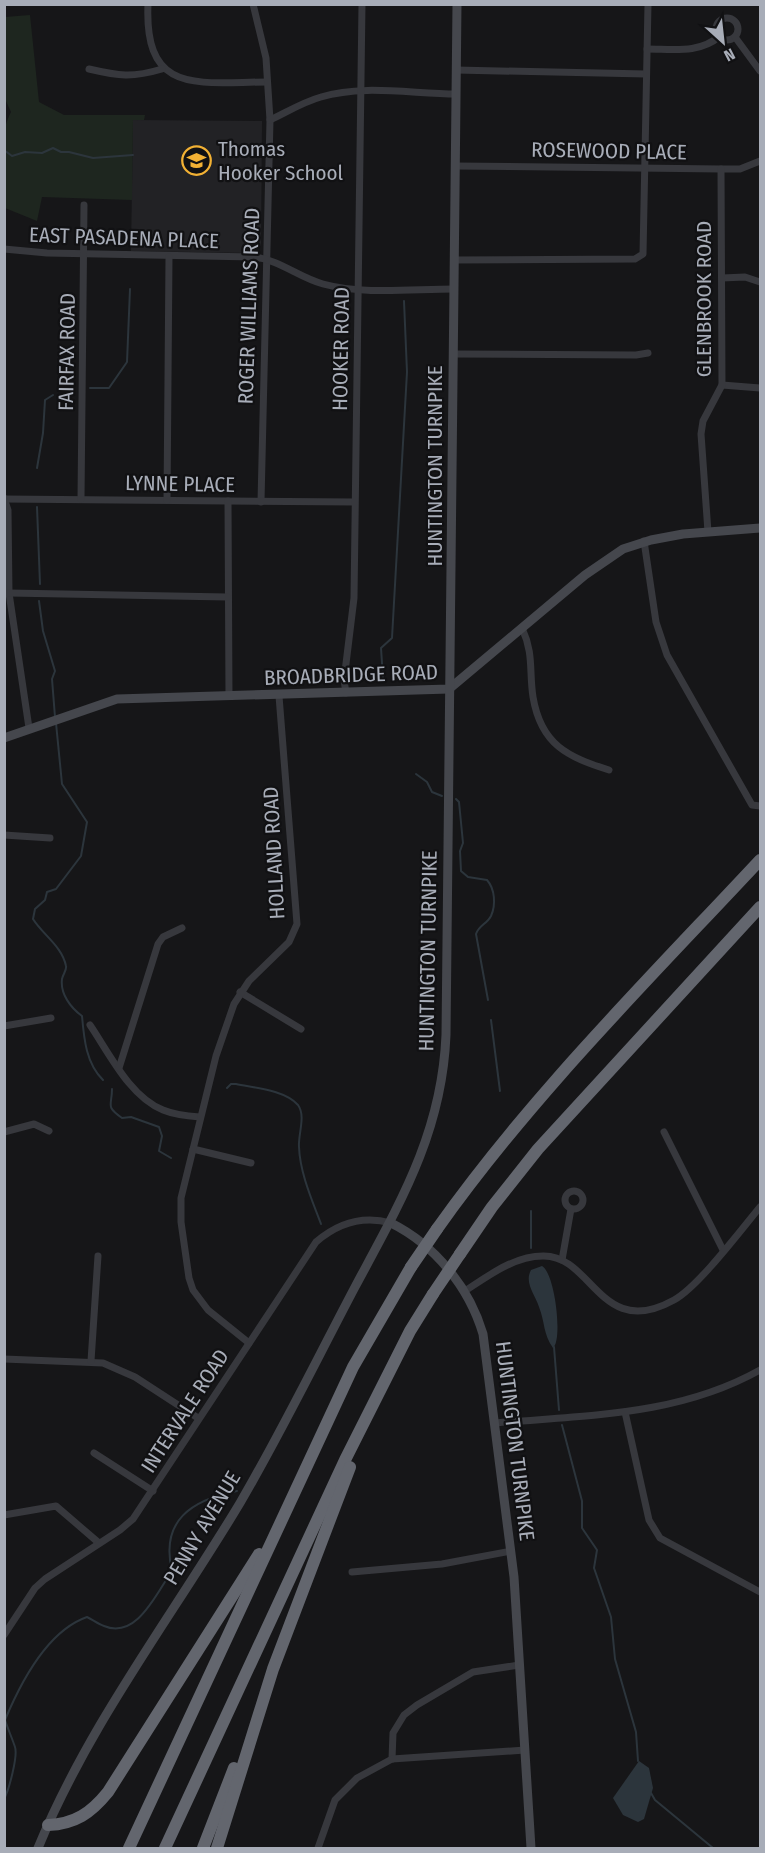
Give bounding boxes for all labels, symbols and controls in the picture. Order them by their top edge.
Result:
north arrow [693,12,753,72]
text: N [721,44,738,66]
place label: Thomas Hooker School [218,136,344,186]
street label: ROSEWOOD PLACE [531,137,687,165]
school or university icon: Thomas Hooker School [181,145,213,177]
street label: ROGER WILLIAMS ROAD [233,207,265,405]
street label: GLENBROOK ROAD [691,221,717,377]
street label: EAST PASADENA PLACE [29,222,220,254]
street label: HOOKER ROAD [327,287,355,411]
street label: FAIRFAX ROAD [53,293,81,411]
street label: HUNTINGTON TURNPIKE [422,365,448,567]
street label: LYNNE PLACE [125,470,235,498]
street label: BROADBRIDGE ROAD [264,659,438,691]
street label: HOLLAND ROAD [258,786,290,920]
street label: HUNTINGTON TURNPIKE [413,850,443,1052]
street label: HUNTINGTON TURNPIKE [490,1340,540,1542]
street label: INTERVALE ROAD [135,1344,235,1478]
street label: PENNY AVENUE [158,1466,246,1590]

